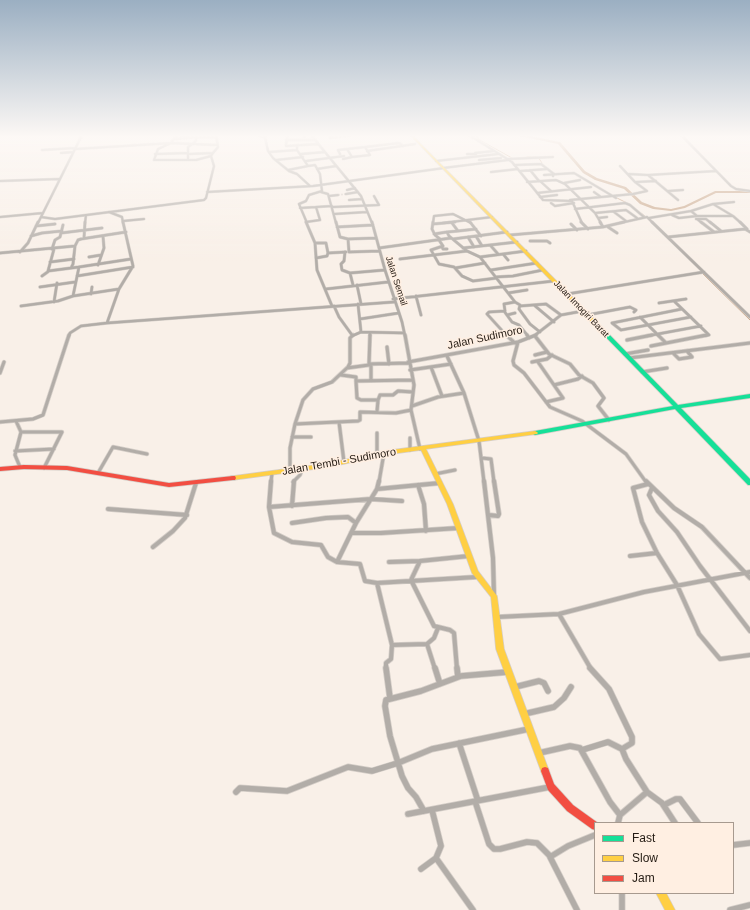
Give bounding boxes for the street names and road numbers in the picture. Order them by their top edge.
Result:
street label: Jalan Semail [383,255,409,307]
street label: Jalan Imogiri Barat [551,278,611,340]
street label: Jalan Sudimoro [446,324,524,352]
street label: Jalan Tembi - Sudimoro [281,445,397,479]

